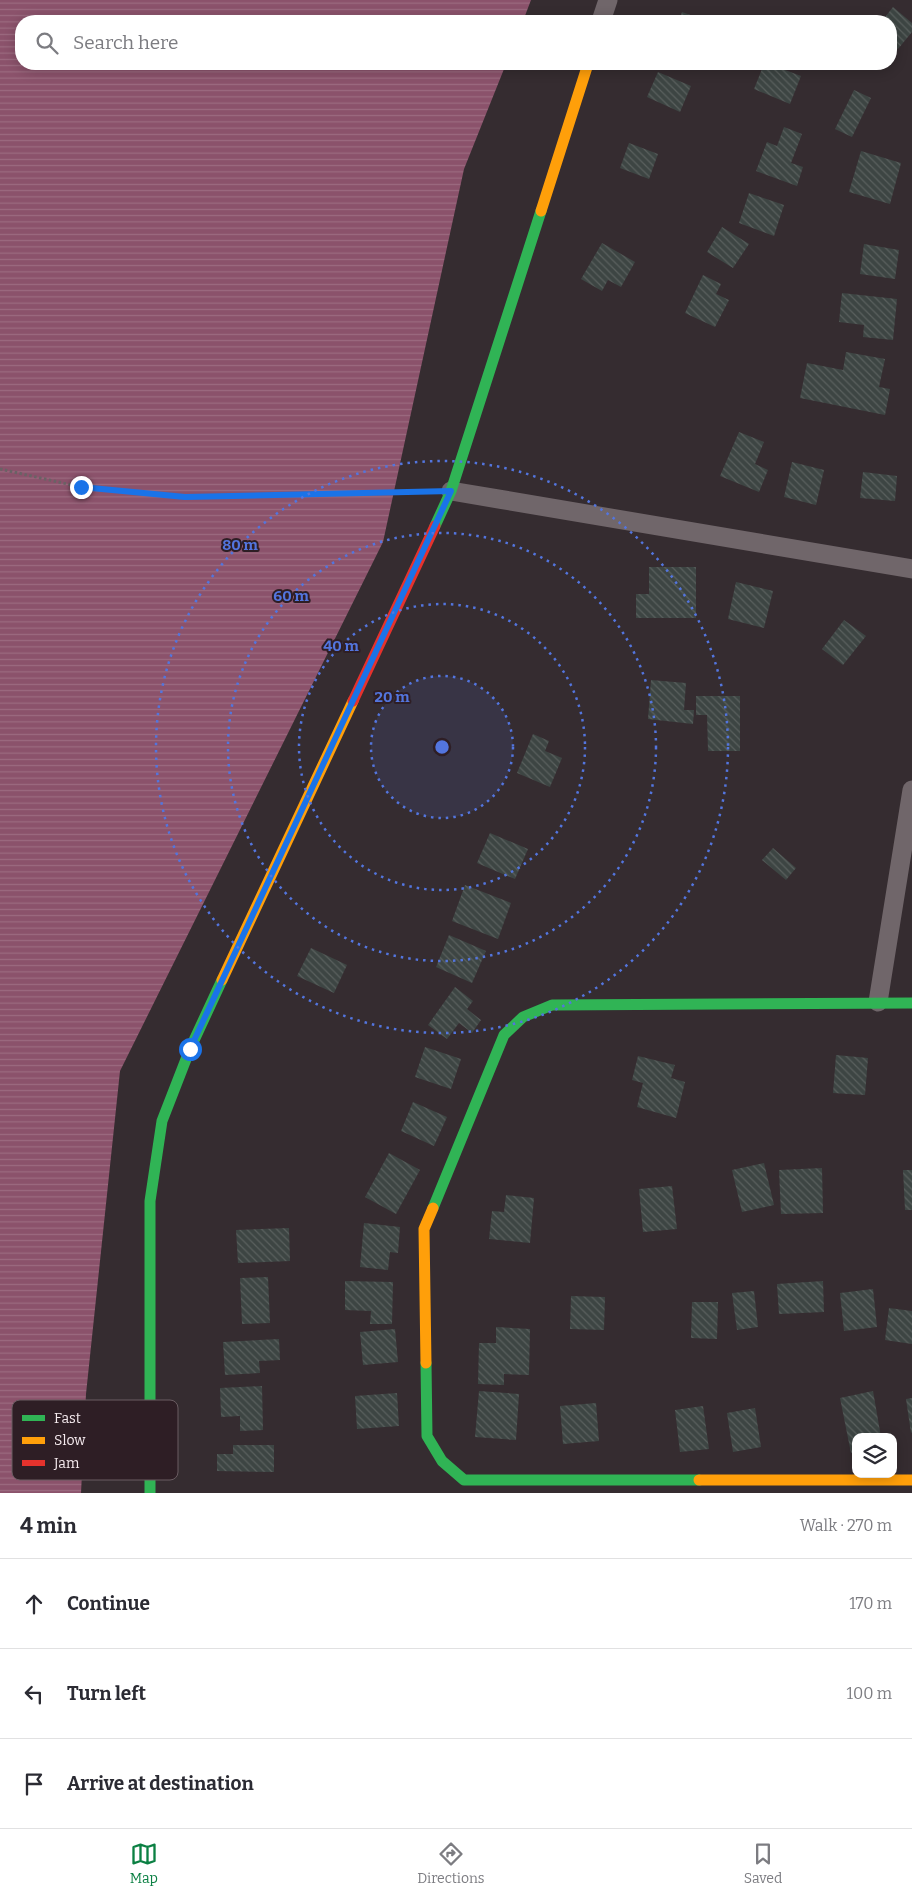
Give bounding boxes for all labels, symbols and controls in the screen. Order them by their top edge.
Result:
search box [15,15,897,70]
icon: search [33,29,61,57]
text: Search here [73,31,178,54]
route end [70,476,93,499]
text: 80 m [222,536,258,554]
text: 60 m [273,587,309,605]
text: 40 m [323,637,360,655]
text: 20 m [375,688,410,706]
centre of rings [433,738,451,756]
route start [179,1038,202,1061]
legend [12,1400,178,1480]
text: Fast [54,1410,81,1427]
text: Slow [54,1432,86,1449]
map controls [852,1433,897,1478]
button: layers [852,1433,897,1478]
text: Jam [53,1455,80,1472]
text: 4 min [20,1513,77,1539]
text: Walk · 270 m [800,1516,892,1535]
icon: ahead [20,1590,48,1618]
text: Continue [67,1592,150,1615]
text: 170 m [849,1594,892,1613]
icon: left [20,1680,48,1708]
text: Turn left [67,1682,146,1705]
text: 100 m [847,1684,892,1703]
icon: arrive [20,1770,48,1798]
text: Arrive at destination [67,1772,254,1795]
tab: Map [130,1840,158,1887]
tab: Directions [417,1840,485,1887]
tab: Saved [744,1840,782,1887]

